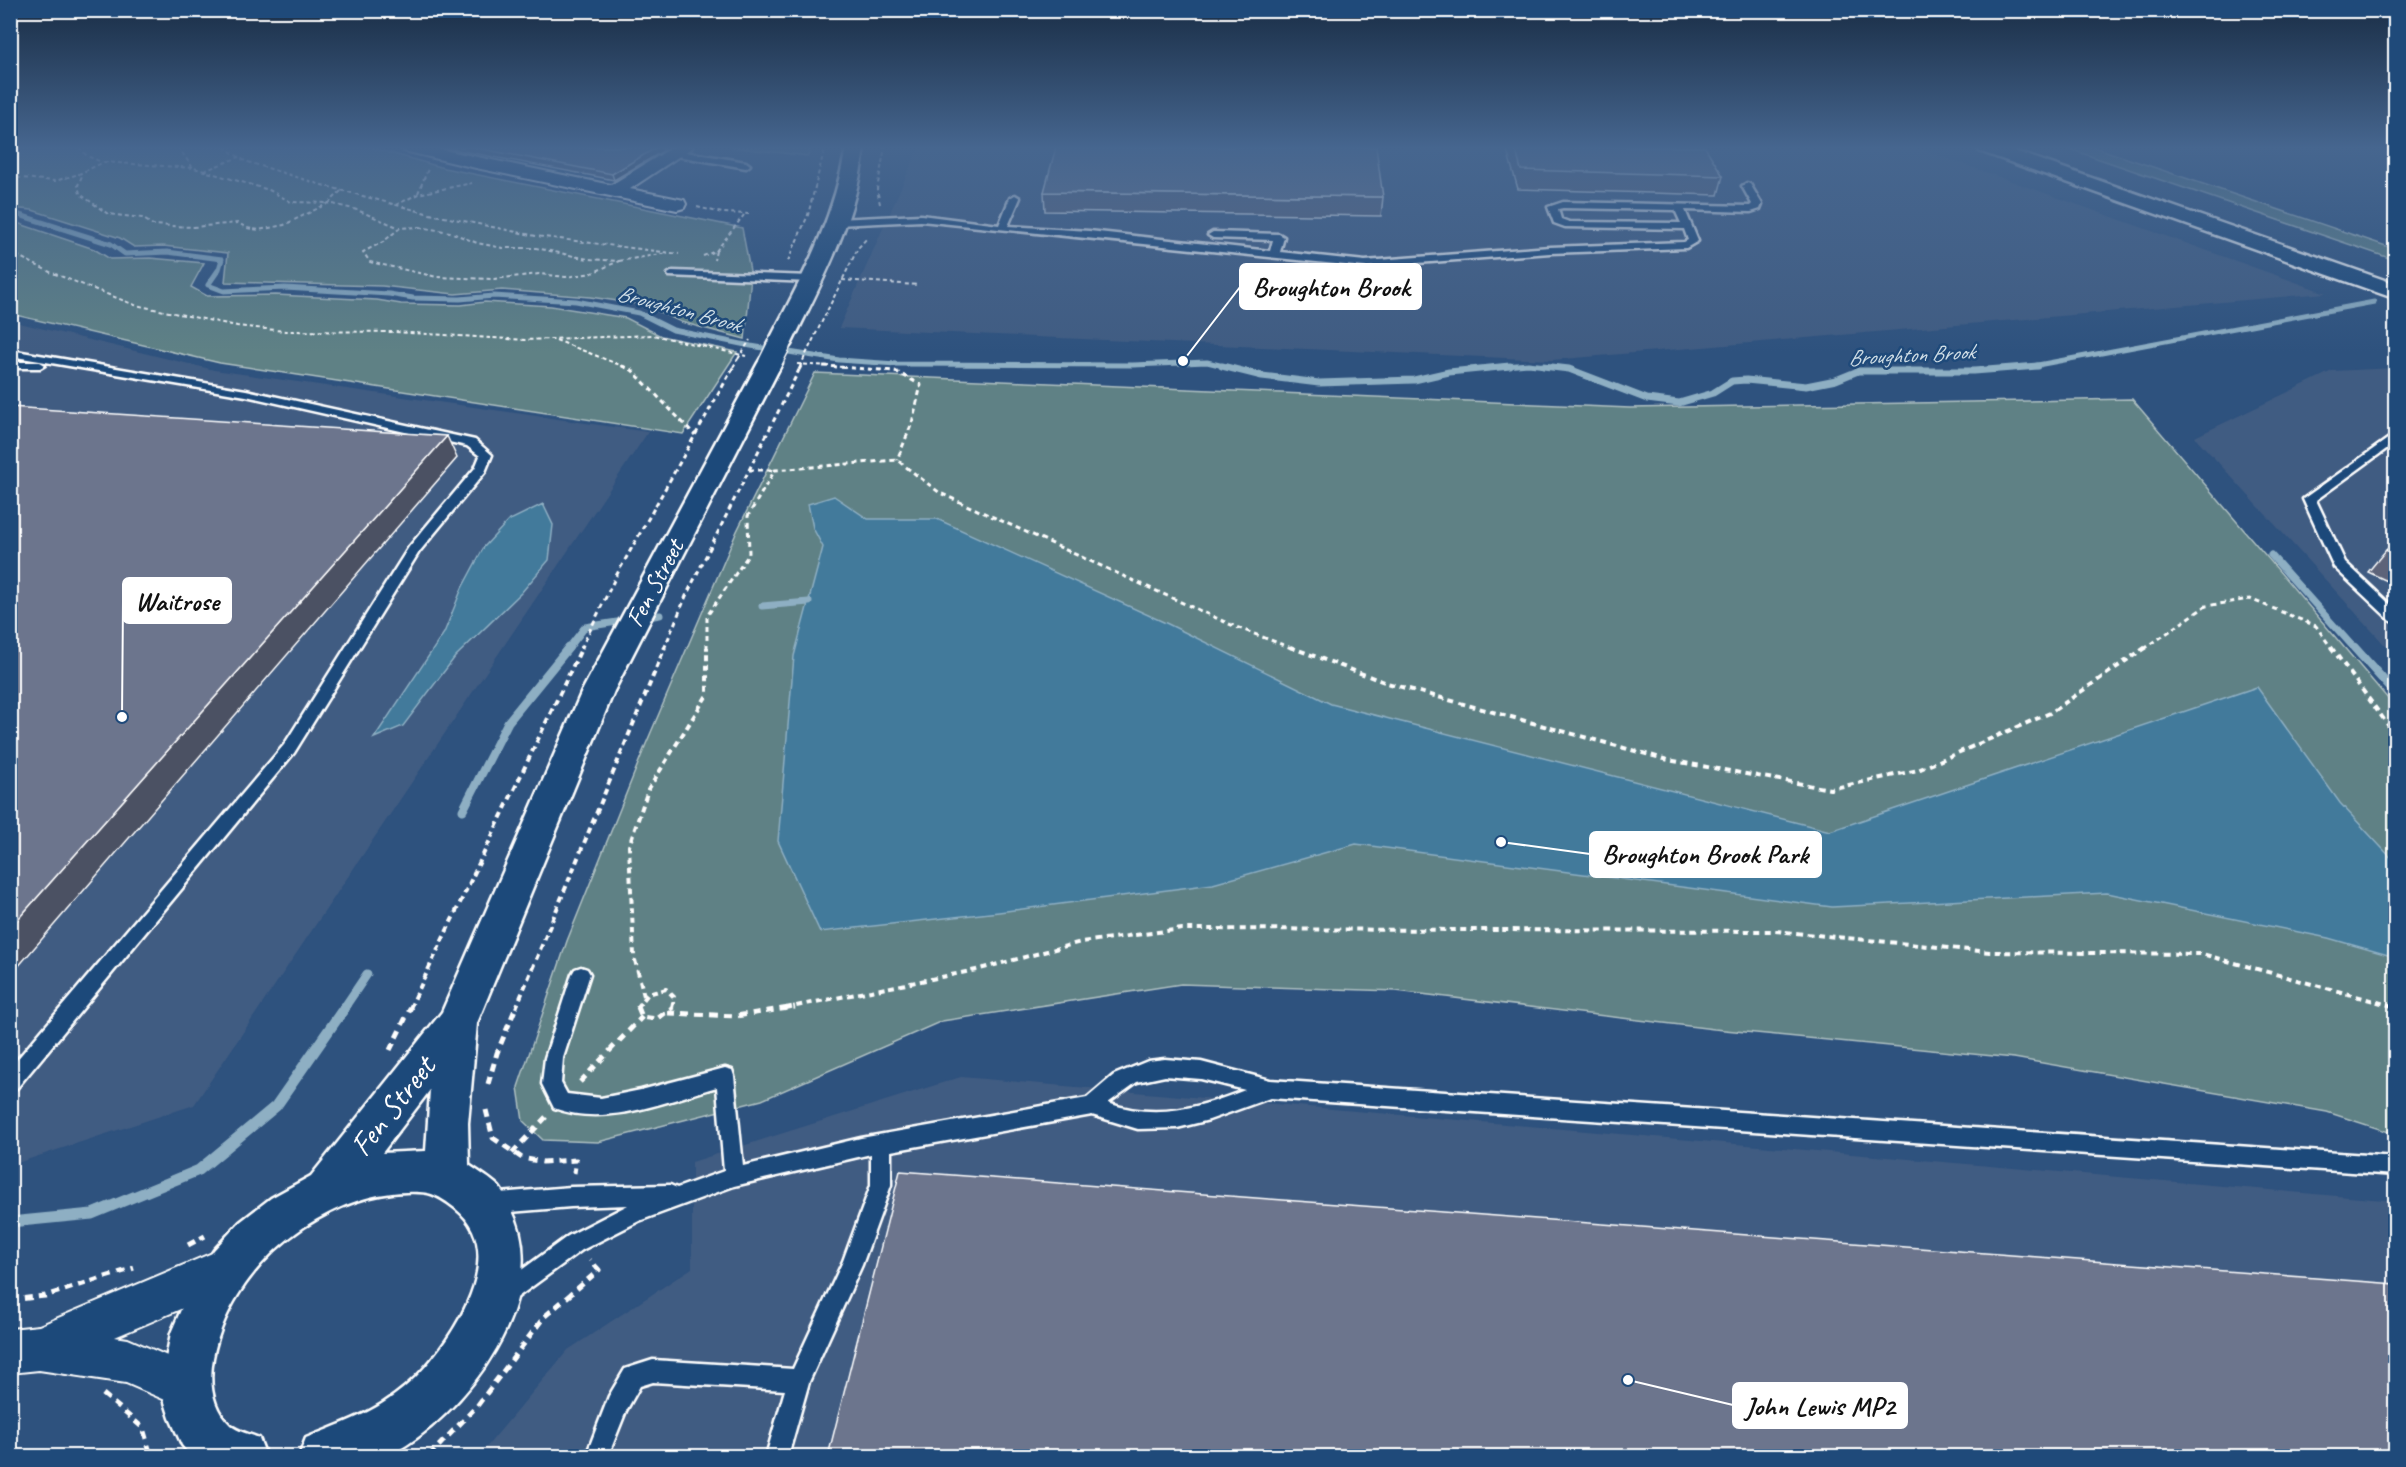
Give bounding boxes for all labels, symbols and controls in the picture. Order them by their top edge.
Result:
callout: Broughton Brook [1240,264,1421,309]
text: Broughton Brook [1252,270,1412,304]
water label: Broughton Brook [614,279,747,340]
water label: Broughton Brook [1847,338,1979,372]
street label: Fen Street [618,532,692,632]
callout: Waitrose [123,578,231,623]
text: Waitrose [135,584,222,618]
callout: Broughton Brook Park [1590,832,1821,877]
text: Broughton Brook Park [1602,837,1811,871]
street label: Fen Street [341,1045,446,1164]
callout: John Lewis MP2 [1733,1383,1907,1428]
text: John Lewis MP2 [1743,1389,1898,1423]

